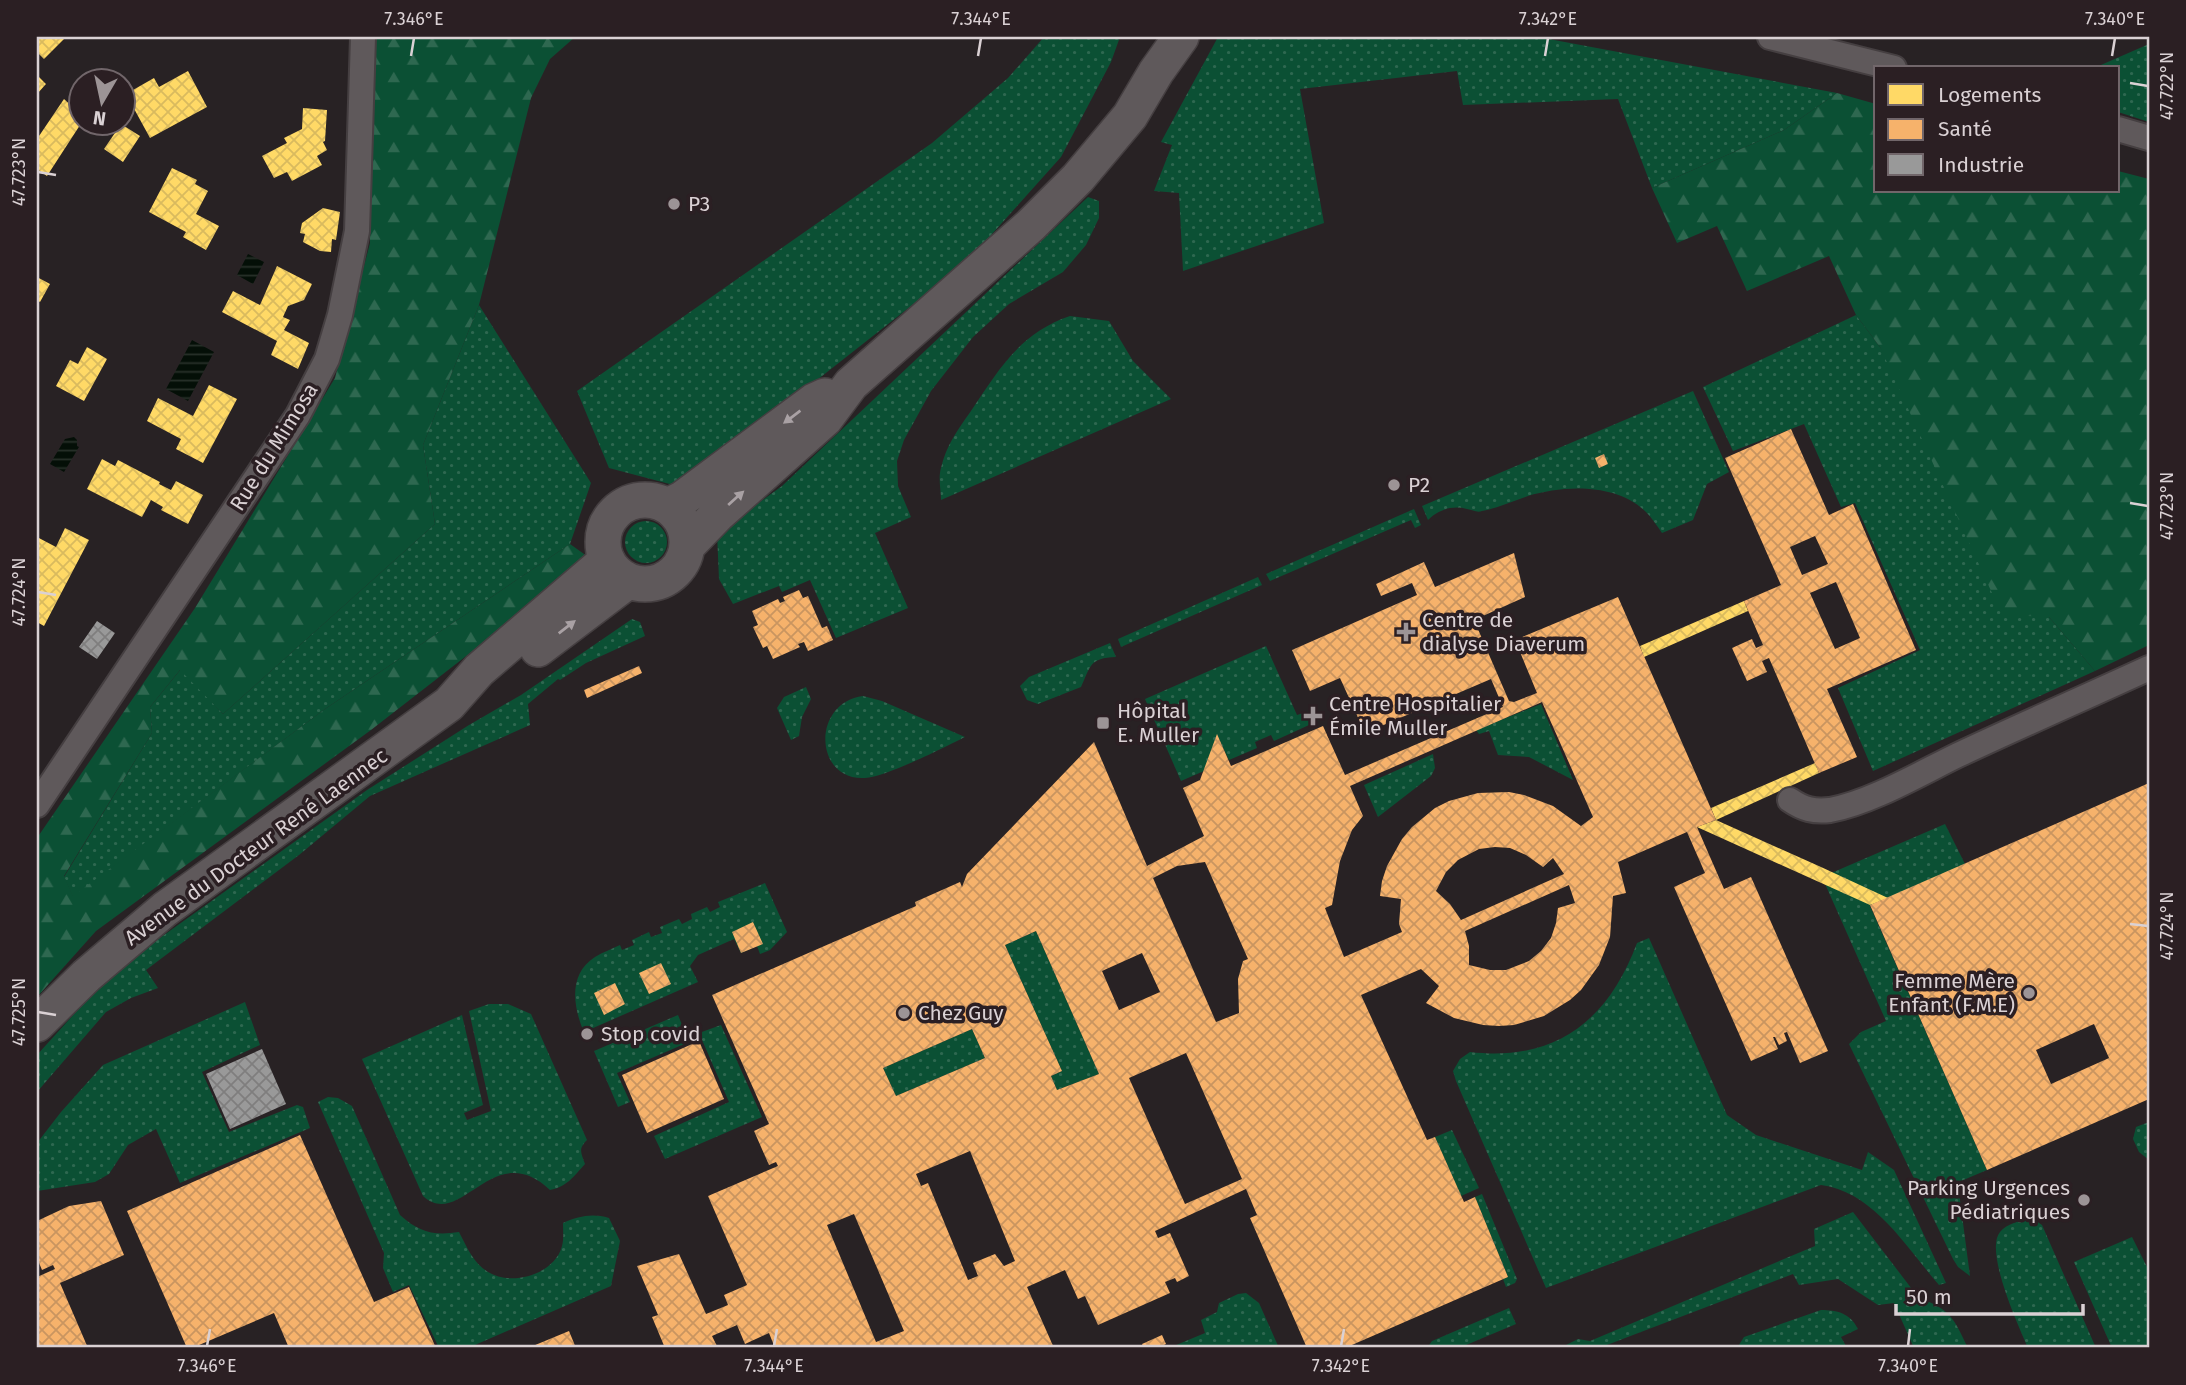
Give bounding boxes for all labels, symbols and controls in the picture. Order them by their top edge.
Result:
text: 7.346°E [384,8,444,30]
text: 7.344°E [951,8,1011,30]
text: 7.342°E [1519,8,1577,30]
text: 7.340°E [2085,8,2145,30]
text: 47.722°N [2156,52,2178,120]
north arrow [66,66,136,136]
legend [1874,66,2120,192]
text: Logements [1938,82,2042,108]
text: N [91,106,107,131]
text: Santé [1938,116,1992,142]
text: 47.723°N [8,138,30,206]
text: Industrie [1938,152,2024,178]
place label: P3 [688,191,710,217]
marker: P3 [666,196,682,212]
street label: Rue du Mimosa [224,378,324,516]
one-way arrow [783,410,801,425]
place label: P2 [1408,472,1430,498]
text: 47.723°N [2156,472,2178,540]
marker: P2 [1386,477,1402,493]
one-way arrow [727,491,744,507]
text: 47.724°N [8,558,30,626]
place label: Centre de dialyse Diaverum [1422,607,1585,657]
one-way arrow [558,620,576,634]
marker: Centre de dialyse Diaverum [1396,622,1416,642]
place label: Centre Hospitalier Émile Muller [1329,691,1501,741]
place label: Hôpital E. Muller [1117,698,1199,748]
marker: Centre Hospitalier Émile Muller [1303,706,1323,726]
marker: Hôpital E. Muller [1095,715,1111,731]
street label: Avenue du Docteur René Laennec [120,743,392,951]
text: 47.724°N [2156,892,2178,960]
place label: Femme Mère Enfant (F.M.E) [1888,968,2015,1018]
text: 47.725°N [8,978,30,1046]
marker: Femme Mère Enfant (F.M.E) [2021,985,2037,1001]
place label: Chez Guy [918,1000,1004,1026]
marker: Chez Guy [896,1005,912,1021]
place label: Stop covid [601,1021,701,1047]
marker: Stop covid [579,1026,595,1042]
place label: Parking Urgences Pédiatriques [1907,1175,2070,1225]
marker: Parking Urgences Pédiatriques [2076,1192,2092,1208]
scale bar [1896,1273,2083,1317]
text: 50 m [1906,1284,1952,1310]
text: 7.346°E [177,1355,237,1377]
text: 7.344°E [744,1355,804,1377]
text: 7.342°E [1312,1355,1370,1377]
text: 7.340°E [1878,1355,1938,1377]

